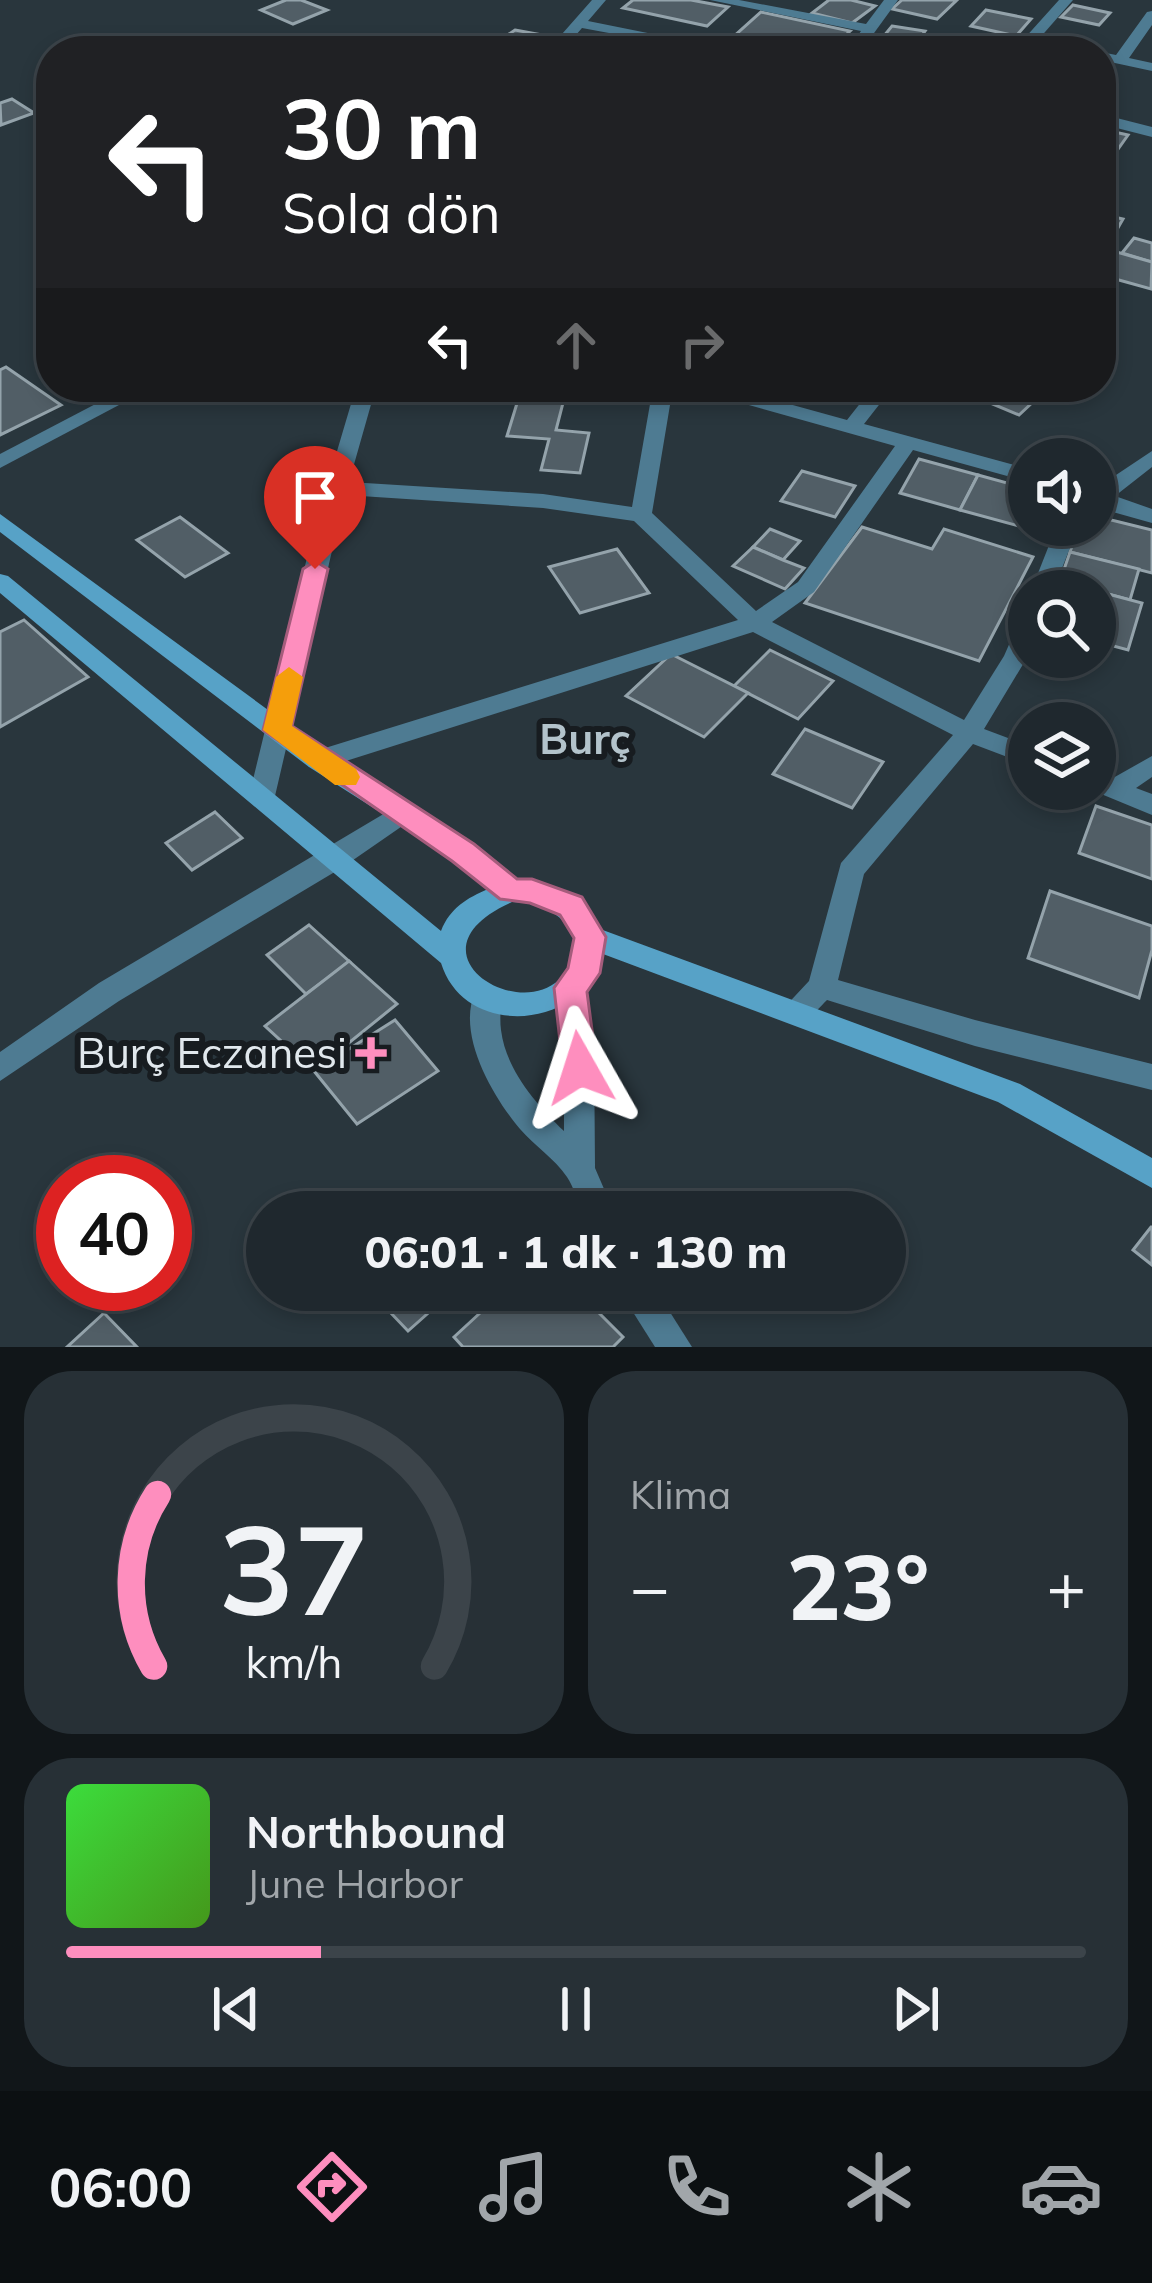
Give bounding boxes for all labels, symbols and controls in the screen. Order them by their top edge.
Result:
text: 30 m [282,75,481,180]
icon: left [84,84,240,240]
text: Sola dön [282,179,501,247]
icon: left [417,312,483,378]
icon: ahead [543,312,609,378]
icon: right [669,312,735,378]
map controls [1008,438,1116,810]
button: sound [1008,438,1116,546]
pin [264,446,366,569]
icon: arrive [282,464,348,530]
button: search [1008,570,1116,678]
button: layers [1008,702,1116,810]
district label: Burç [539,712,631,765]
position arrow [517,1005,643,1131]
place label: Burç Eczanesi [77,1026,347,1079]
marker: Burç Eczanesi [358,1040,384,1066]
speed limit sign: 40 [36,1155,192,1311]
text: 06:01 · 1 dk · 130 m [365,1223,787,1279]
text: Klima [630,1470,731,1519]
text: 37 [219,1490,369,1646]
text: 23° [787,1530,929,1643]
text: − [630,1545,670,1628]
text: + [1046,1545,1086,1628]
text: km/h [245,1634,343,1688]
text: Northbound [246,1803,506,1859]
text: June Harbor [246,1859,463,1908]
icon: previous [203,1976,269,2042]
icon: pause [543,1976,609,2042]
icon: next [883,1976,949,2042]
icon: directions [290,2145,374,2229]
icon: music [472,2145,556,2229]
icon: phone [655,2145,739,2229]
icon: climate [837,2145,921,2229]
icon: car [1019,2145,1103,2229]
text: 06:00 [49,2153,192,2221]

